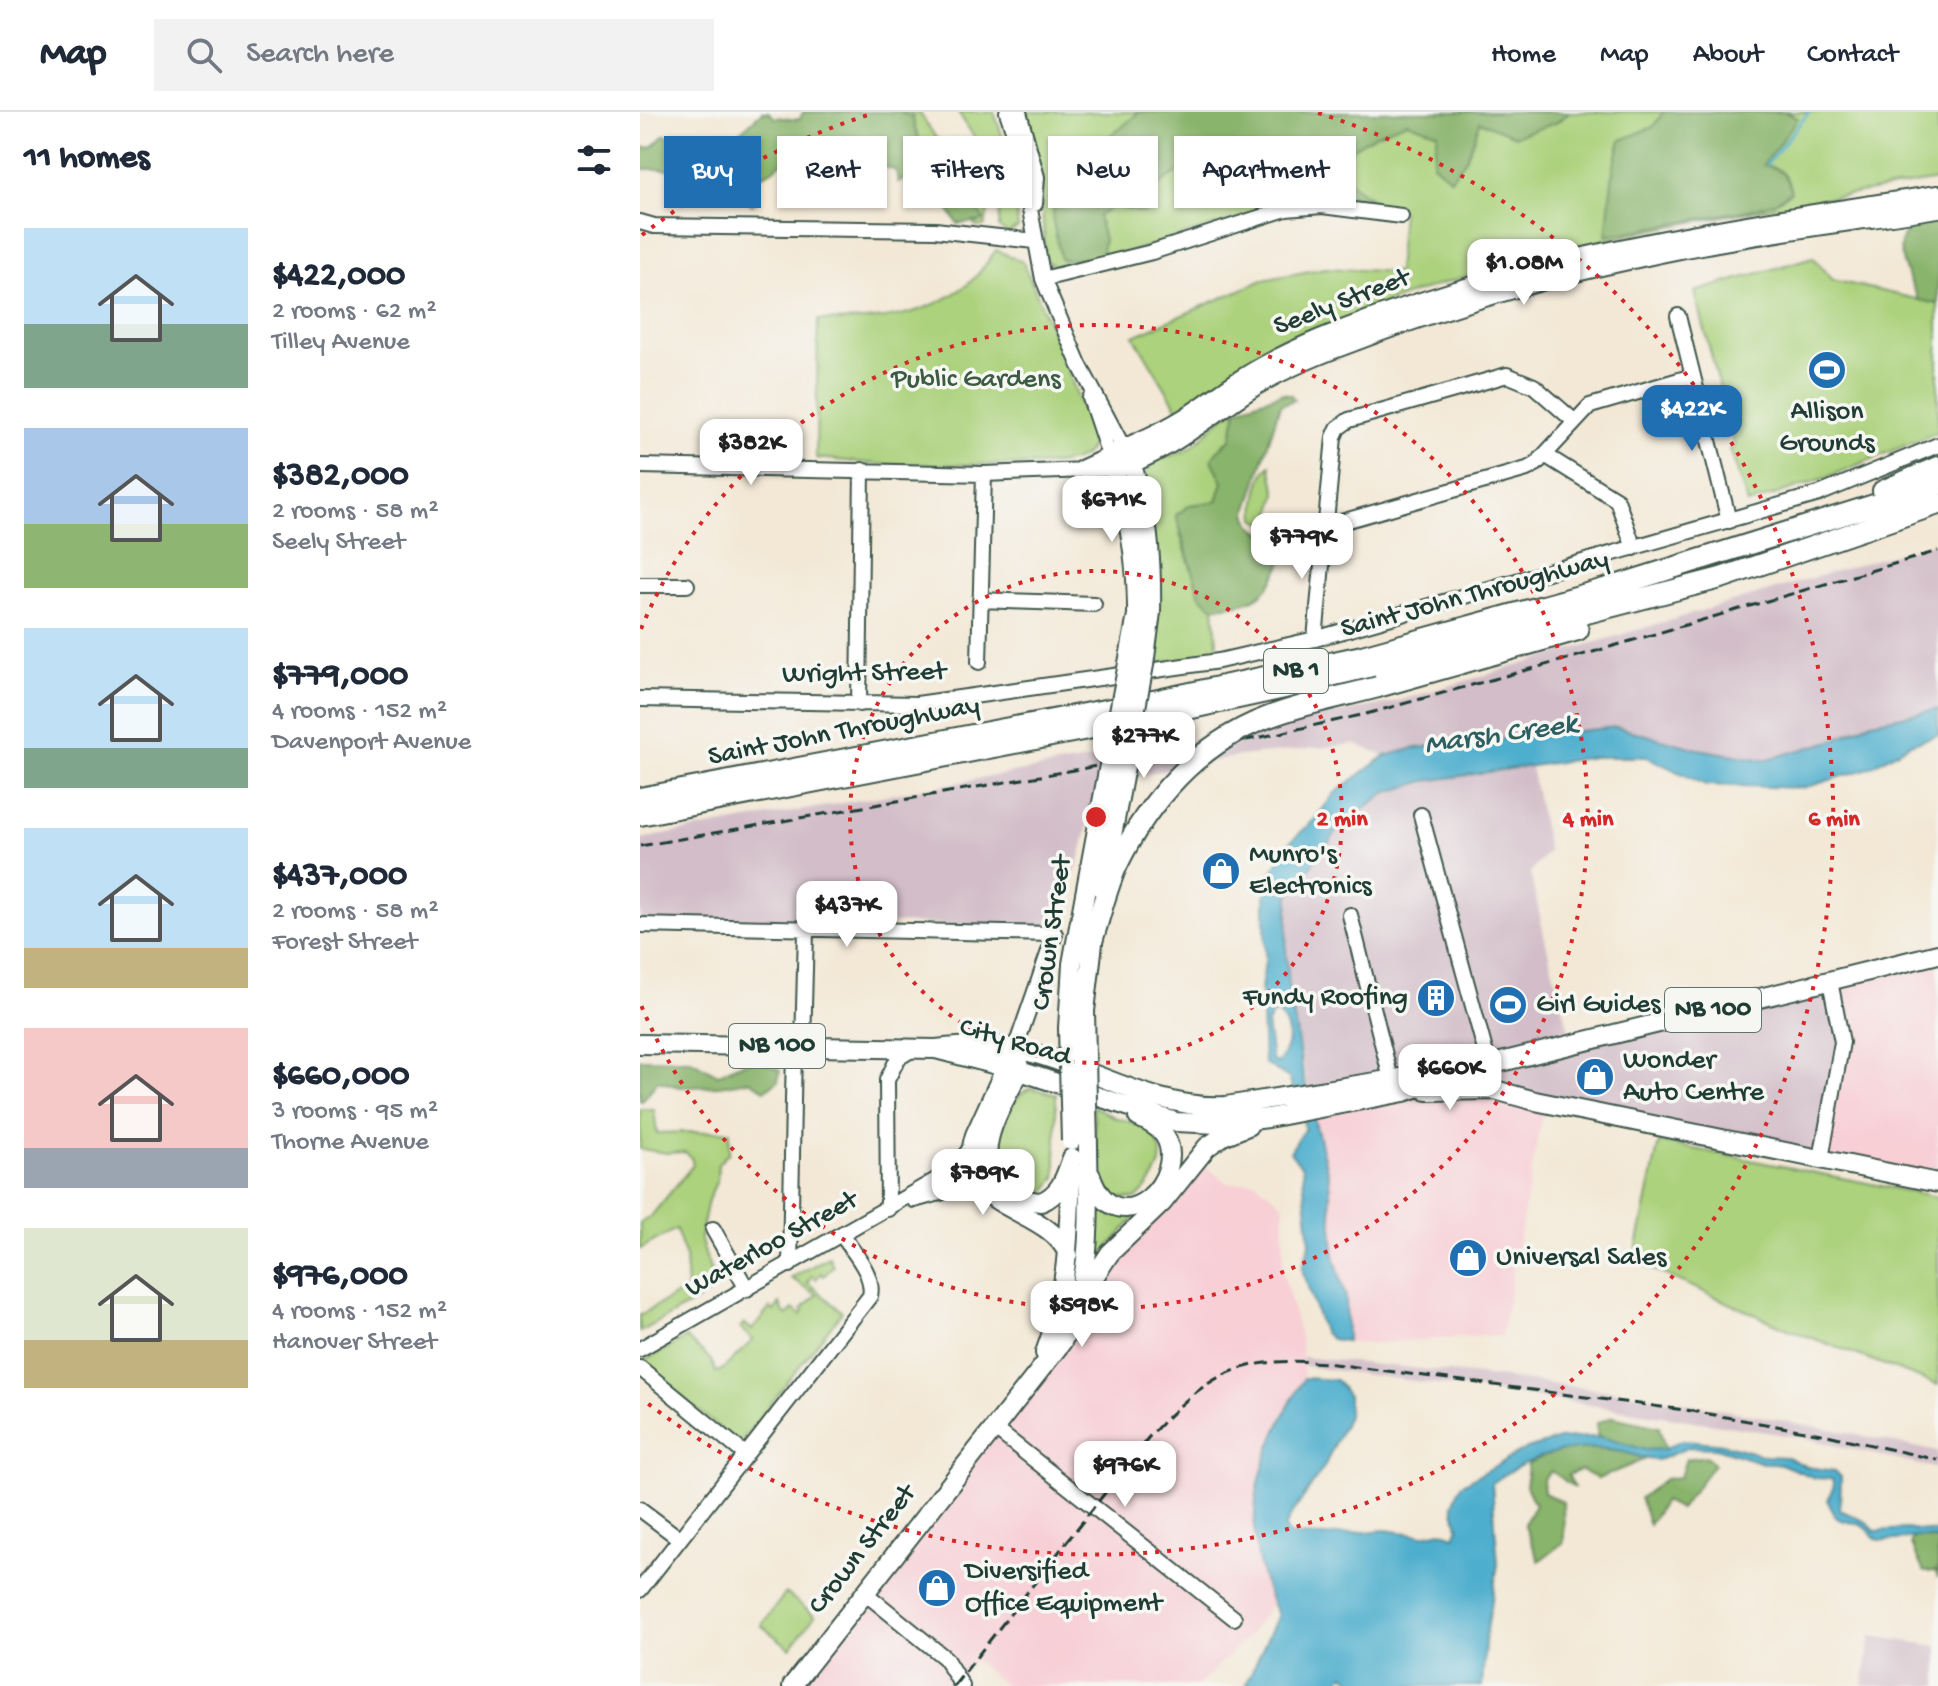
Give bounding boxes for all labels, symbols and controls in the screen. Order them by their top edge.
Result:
search box [154,19,714,91]
text: Map [40,33,106,77]
icon: search [182,33,226,77]
text: Search here [246,38,394,73]
text: Home [1491,39,1556,72]
text: Map [1600,39,1649,72]
text: About [1693,39,1763,72]
text: Contact [1807,39,1898,72]
chip: Buy [664,136,761,208]
chip: Rent [777,136,887,208]
chip: Filters [903,136,1032,208]
chip: New [1048,136,1158,208]
chip: Apartment [1174,136,1356,208]
icon: filters [572,138,616,182]
text: 11 homes [24,140,150,180]
pin: $1.08M [1459,239,1589,307]
text: $1.08M [1485,249,1563,280]
text: $422,000 [272,257,405,297]
icon: home [88,260,184,356]
street label: Seely Street [1269,261,1417,344]
text: 2 rooms · 62 m² [272,297,436,328]
text: Tilley Avenue [272,328,410,359]
sports icon: Allison Grounds [1806,349,1848,391]
park label: Public Gardens [890,364,1061,397]
pin: $422K [1636,385,1748,453]
text: $422K [1660,395,1724,426]
place label: Allison Grounds [1779,396,1875,461]
pin: $382K [695,419,807,487]
text: $382K [718,429,784,460]
text: $382,000 [272,457,409,497]
icon: home [88,460,184,556]
pin: $671K [1056,476,1168,544]
text: $671K [1080,486,1144,517]
text: 2 rooms · 58 m² [272,497,438,528]
pin: $779K [1246,513,1358,581]
text: $779K [1269,523,1335,554]
text: Seely Street [272,528,405,559]
street label: Saint John Throughway [1338,543,1613,647]
road number: NB 1 [1264,649,1328,693]
street label: Wright Street [782,656,949,692]
text: $779,000 [272,657,408,697]
icon: home [88,660,184,756]
street label: Saint John Throughway [706,689,983,775]
text: 4 rooms · 152 m² [272,697,447,728]
water label: Marsh Creek [1423,708,1582,764]
pin: $277K [1088,712,1200,780]
text: $277K [1111,722,1177,753]
text: Davenport Avenue [272,728,471,759]
centre of rings [1082,803,1110,831]
text: 2 min [1316,806,1368,835]
text: 4 min [1562,806,1614,835]
text: 6 min [1808,806,1860,835]
place label: Munro's Electronics [1249,839,1372,904]
shop icon: Munro's Electronics [1200,850,1242,892]
street label: Crown Street [1026,851,1081,1012]
text: $437,000 [272,857,407,897]
icon: home [88,860,184,956]
pin: $437K [791,881,903,949]
text: $437K [814,891,880,922]
text: 2 rooms · 58 m² [272,897,438,928]
text: Forest Street [272,928,417,959]
building icon: Fundy Roofing [1415,977,1457,1019]
place label: Fundy Roofing [1242,982,1408,1015]
sports icon: Girl Guides [1487,984,1529,1026]
road number: NB 100 [1665,988,1761,1032]
place label: Girl Guides [1536,989,1661,1022]
street label: City Road [956,1011,1077,1075]
road number: NB 100 [729,1024,825,1068]
pin: $660K [1394,1044,1506,1112]
place label: Wonder Auto Centre [1623,1045,1765,1110]
text: $660K [1416,1054,1484,1085]
shop icon: Wonder Auto Centre [1574,1056,1616,1098]
text: $660,000 [272,1057,410,1097]
icon: home [88,1060,184,1156]
text: 3 rooms · 95 m² [272,1097,438,1128]
text: Thorne Avenue [272,1128,429,1159]
pin: $789K [927,1149,1039,1217]
text: $789K [950,1159,1016,1190]
street label: Waterloo Street [680,1183,866,1306]
shop icon: Universal Sales [1447,1237,1489,1279]
place label: Universal Sales [1496,1242,1667,1275]
text: $976,000 [272,1257,408,1297]
icon: home [88,1260,184,1356]
pin: $598K [1026,1281,1138,1349]
text: $598K [1049,1291,1115,1322]
text: 4 rooms · 152 m² [272,1297,447,1328]
text: Hanover Street [272,1328,437,1359]
pin: $976K [1069,1441,1181,1509]
text: $976K [1092,1451,1158,1482]
street label: Crown Street [802,1476,926,1622]
place label: Diversified Office Equipment [963,1556,1164,1621]
shop icon: Diversified Office Equipment [916,1567,958,1609]

